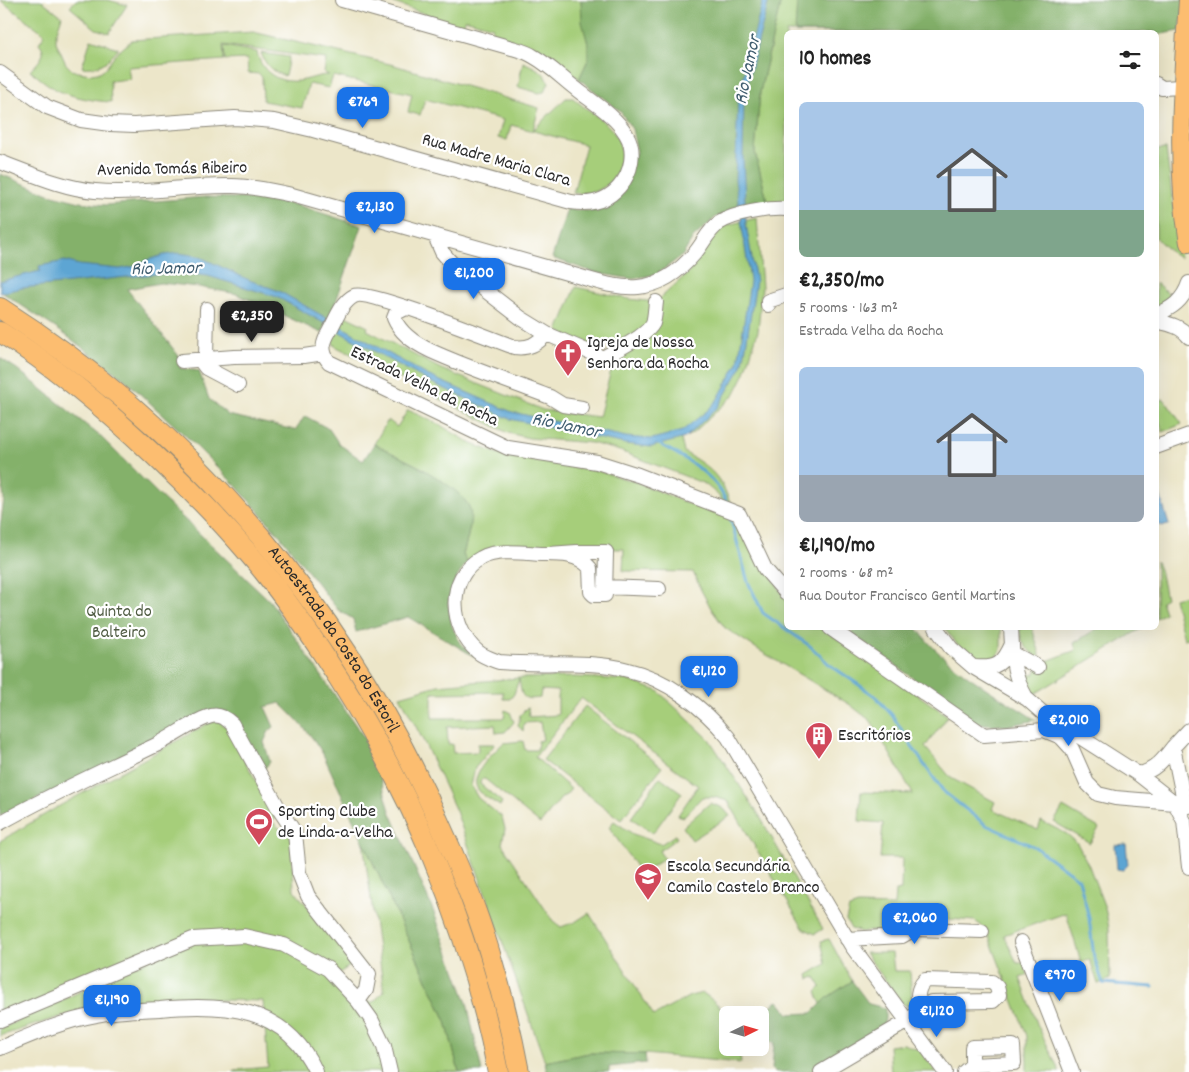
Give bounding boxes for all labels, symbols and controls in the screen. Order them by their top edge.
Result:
water label: Rio Jamor [729,31,770,107]
text: 10 homes [799,45,871,75]
icon: filters [1116,46,1144,74]
pin: €769 [333,86,393,129]
text: €769 [348,91,378,114]
street label: Rua Madre Maria Clara [419,128,574,194]
icon: home [927,135,1017,225]
street label: Avenida Tomás Ribeiro [97,156,247,184]
pin: €2,130 [334,192,416,234]
text: €2,130 [356,196,394,219]
water label: Rio Jamor [131,256,203,284]
pin: €1,200 [433,258,515,300]
text: €1,200 [454,262,494,285]
text: €2,350/mo [799,267,884,297]
text: 5 rooms · 163 m² [799,297,898,320]
pin: €2,350 [211,300,293,343]
text: €2,350 [231,305,273,328]
text: Estrada Velha da Rocha [799,320,943,343]
place label: Igreja de Nossa Senhora da Rocha [587,331,709,377]
church icon: Igreja de Nossa Senhora da Rocha [553,338,583,377]
street label: Estrada Velha da Rocha [346,340,503,434]
icon: home [927,400,1017,490]
water label: Rio Jamor [529,407,605,448]
text: €1,190/mo [799,532,875,562]
street label: Autoestrada da Costa do Estoril [261,541,405,738]
text: 2 rooms · 68 m² [799,562,893,585]
text: Rua Doutor Francisco Gentil Martins [799,585,1016,608]
park label: Quinta do Balteiro [86,600,152,646]
pin: €1,120 [668,656,750,698]
text: €1,120 [692,660,726,683]
pin: €2,010 [1028,704,1110,747]
text: €2,010 [1049,709,1089,732]
building icon: Escritórios [804,721,834,760]
place label: Escritórios [838,724,911,749]
place label: Sporting Clube de Linda-a-Velha [278,800,393,846]
sports icon: Sporting Clube de Linda-a-Velha [244,807,274,846]
place label: Escola Secundária Camilo Castelo Branco [667,855,820,901]
school or university icon: Escola Secundária Camilo Castelo Branco [633,862,663,901]
pin: €2,060 [874,902,956,945]
text: €2,060 [893,907,937,930]
pin: €970 [1030,960,1090,1002]
text: €970 [1044,964,1076,987]
pin: €1,190 [71,984,153,1027]
text: €1,190 [94,989,130,1012]
pin: €1,120 [896,996,978,1038]
text: €1,120 [920,1000,954,1023]
north arrow [719,1006,769,1056]
map controls [719,1006,769,1056]

